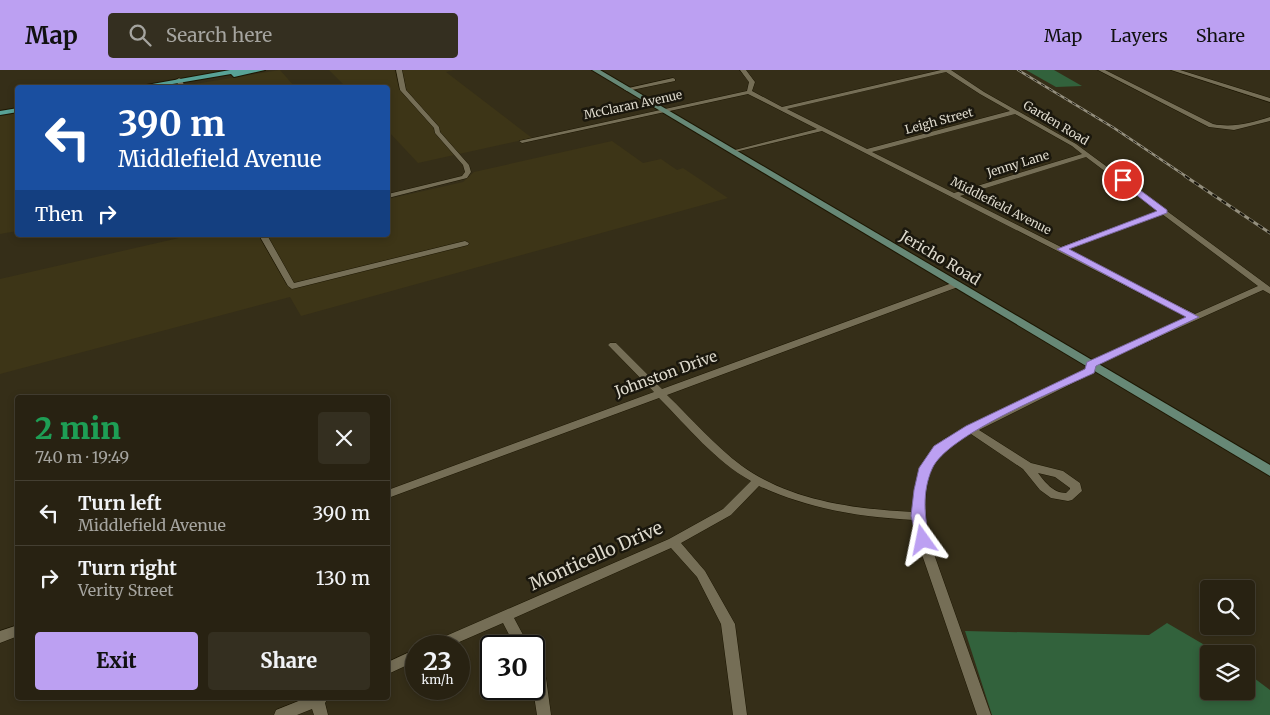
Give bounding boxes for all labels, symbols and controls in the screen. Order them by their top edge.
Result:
search box [108,13,458,58]
text: Map [25,20,78,51]
icon: search [126,21,154,49]
text: Search here [166,23,272,47]
text: Map [1044,24,1082,47]
text: Layers [1110,24,1168,47]
text: Share [1196,24,1245,47]
street label: McClaran Avenue [582,87,684,122]
street label: Garden Road [1021,97,1092,148]
text: 390 m [118,102,225,146]
street label: Leigh Street [903,104,975,137]
icon: left [35,105,100,170]
text: Middlefield Avenue [118,145,321,173]
street label: Jenny Lane [984,147,1051,180]
pin [1102,159,1144,201]
icon: arrive [1109,166,1137,194]
street label: Middlefield Avenue [948,174,1054,237]
icon: right [93,200,121,228]
text: Then [35,202,83,226]
street label: Jericho Road [896,226,984,289]
street label: Johnston Drive [611,346,720,401]
text: 2 min [35,409,121,447]
button: close [318,412,370,464]
text: 740 m · 19:49 [35,447,129,467]
text: Turn left [78,491,162,515]
icon: left [35,499,63,527]
text: 390 m [313,501,370,525]
position arrow [896,513,948,565]
text: Middlefield Avenue [78,515,226,535]
street label: Monticello Drive [526,516,666,595]
text: Turn right [78,556,177,580]
icon: right [35,564,63,592]
text: 130 m [316,566,370,590]
text: Verity Street [78,580,173,600]
map controls [1200,580,1255,700]
button: search [1200,580,1255,635]
button: Exit [35,632,198,690]
button: Share [208,632,370,690]
speed limit sign: 30 [480,635,545,700]
text: 23 [423,645,452,677]
button: layers [1200,645,1255,700]
text: km/h [422,672,453,687]

